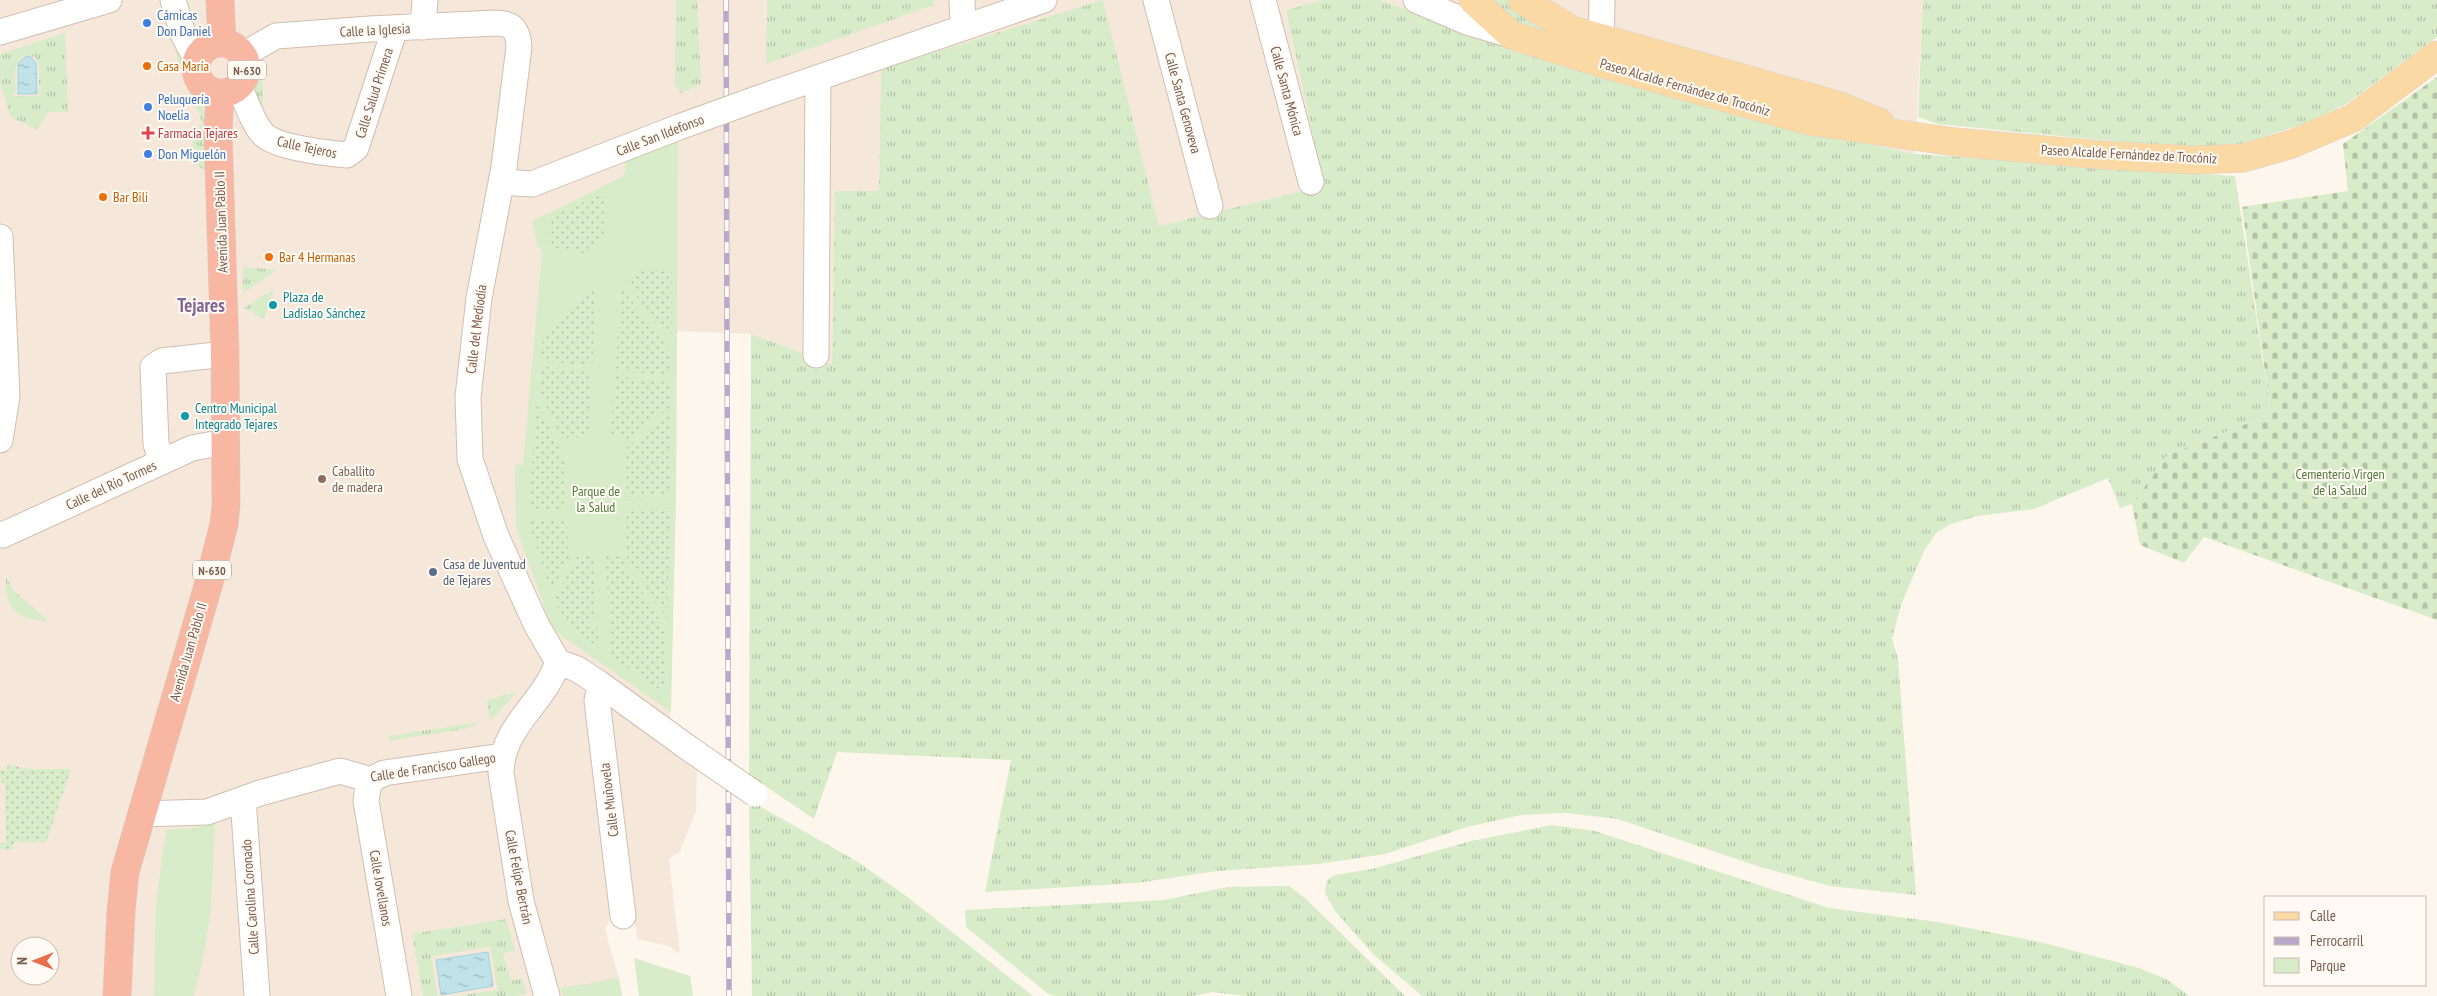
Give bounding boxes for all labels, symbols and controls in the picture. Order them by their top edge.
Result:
place label: Cárnicas Don Daniel [157,6,211,40]
marker: Cárnicas Don Daniel [141,17,153,29]
street label: Calle la Iglesia [339,19,411,41]
street label: Calle Santa Mónica [1266,44,1308,138]
street label: Calle Salud Primera [351,45,397,141]
street label: Calle Santa Genoveva [1161,50,1205,156]
street label: Paseo Alcalde Fernández de Trocóniz [1598,54,1772,120]
place label: Casa María [157,57,209,75]
marker: Casa María [141,60,153,72]
road number: N-630 [228,60,266,80]
place label: Peluquería Noelia [158,90,209,124]
marker: Peluquería Noelia [142,101,154,113]
street label: Calle San Ildefonso [614,110,706,160]
place label: Farmacia Tejares [158,124,238,142]
marker: Farmacia Tejares [142,127,154,139]
street label: Calle Tejeros [275,132,339,162]
street label: Paseo Alcalde Fernández de Trocóniz [2041,140,2217,168]
place label: Don Miguelón [158,145,226,163]
marker: Don Miguelón [142,148,154,160]
street label: Avenida Juan Pablo II [210,171,232,273]
place label: Bar Bili [113,188,148,206]
marker: Bar Bili [97,191,109,203]
place label: Bar 4 Hermanas [279,248,356,266]
marker: Bar 4 Hermanas [263,251,275,263]
street label: Calle del Mediodía [462,283,490,375]
place label: Plaza de Ladislao Sánchez [283,288,366,322]
district label: Tejares [177,293,225,317]
marker: Plaza de Ladislao Sánchez [267,299,279,311]
place label: Centro Municipal Integrado Tejares [195,399,278,433]
marker: Centro Municipal Integrado Tejares [179,410,191,422]
street label: Calle del Río Tormes [63,456,159,514]
place label: Caballito de madera [332,462,383,496]
park label: Cementerio Virgen de la Salud [2295,465,2385,499]
marker: Caballito de madera [316,473,328,485]
park label: Parque de la Salud [572,482,620,516]
place label: Casa de Juventud de Tejares [443,555,526,589]
road number: N-630 [193,560,231,580]
marker: Casa de Juventud de Tejares [427,566,439,578]
street label: Avenida Juan Pablo II [165,601,211,703]
street label: Calle de Francisco Gallego [369,748,497,786]
street label: Calle Muñovela [596,762,622,838]
street label: Calle Felipe Bertrán [501,828,537,926]
street label: Calle Carolina Coronado [237,839,263,955]
street label: Calle Jovellanos [365,849,397,928]
legend [2264,896,2427,986]
text: Calle [2310,906,2336,925]
text: Ferrocarril [2310,931,2364,950]
north arrow [10,936,60,986]
text: Parque [2310,956,2346,975]
text: N [13,957,31,965]

